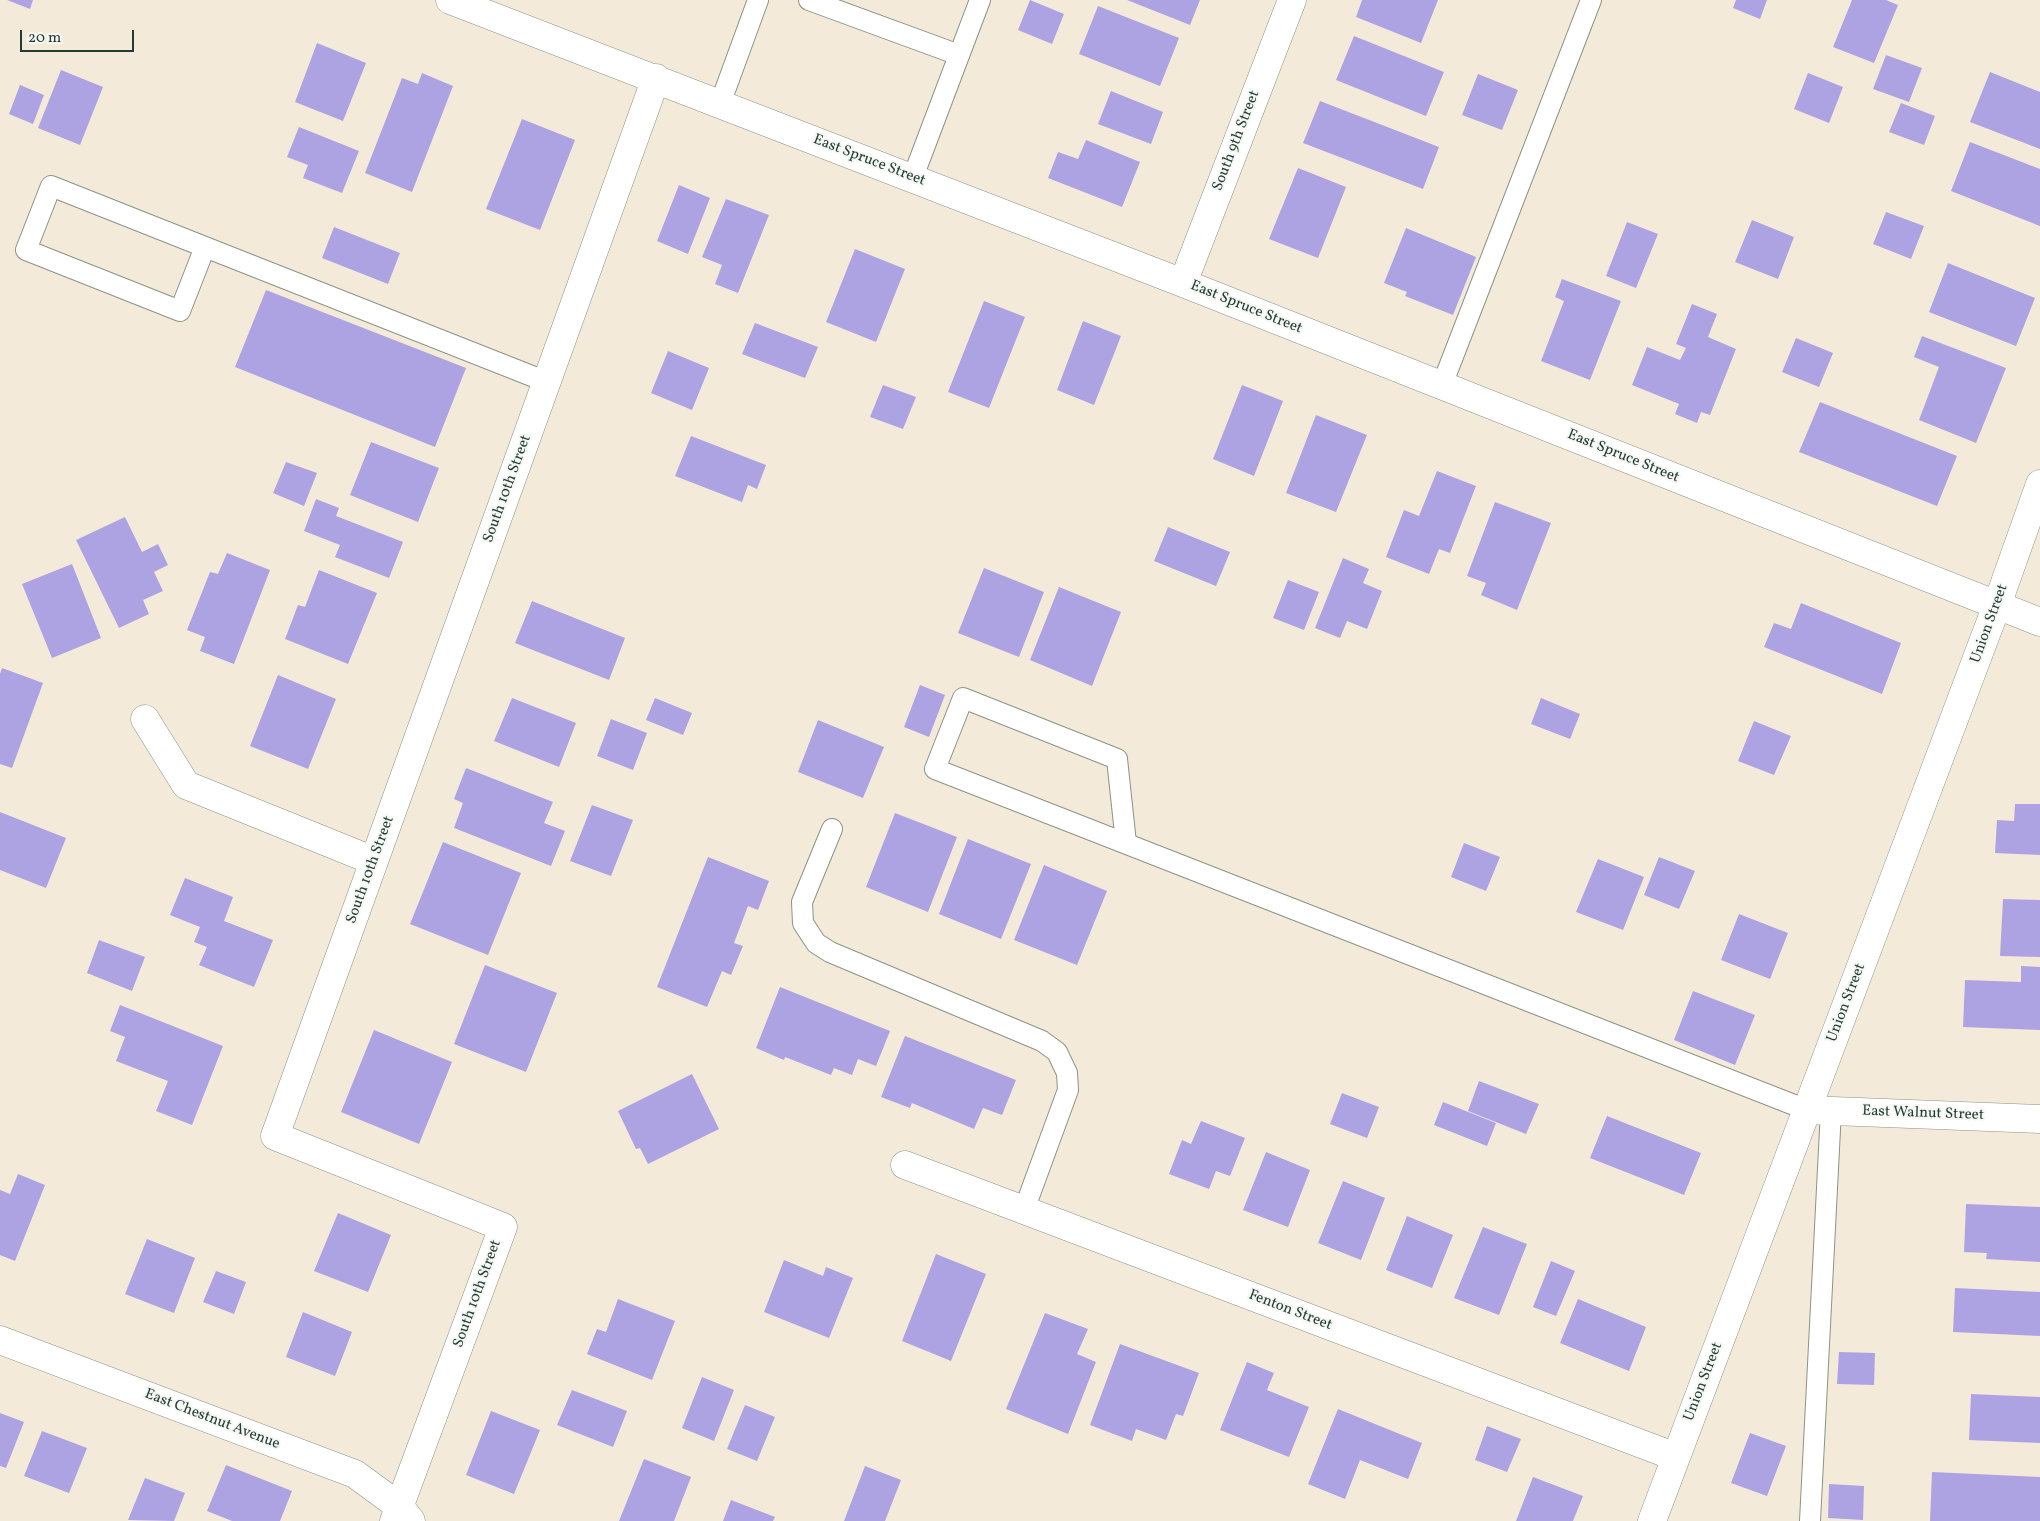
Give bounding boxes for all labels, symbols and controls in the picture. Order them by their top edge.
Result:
scale bar [22,20,136,52]
text: 20 m [28,28,61,49]
street label: South 9th Street [1210,88,1264,194]
street label: East Spruce Street [810,131,928,191]
street label: East Spruce Street [1187,277,1305,339]
street label: East Spruce Street [1564,426,1682,488]
street label: South 10th Street [480,433,536,545]
street label: Union Street [1967,582,2013,666]
street label: South 10th Street [343,814,399,926]
street label: Union Street [1824,961,1870,1045]
street label: East Walnut Street [1862,1103,1984,1125]
street label: South 10th Street [450,1238,506,1350]
street label: Fenton Street [1246,1287,1334,1335]
street label: Union Street [1681,1340,1727,1424]
street label: East Chestnut Avenue [142,1386,282,1454]

